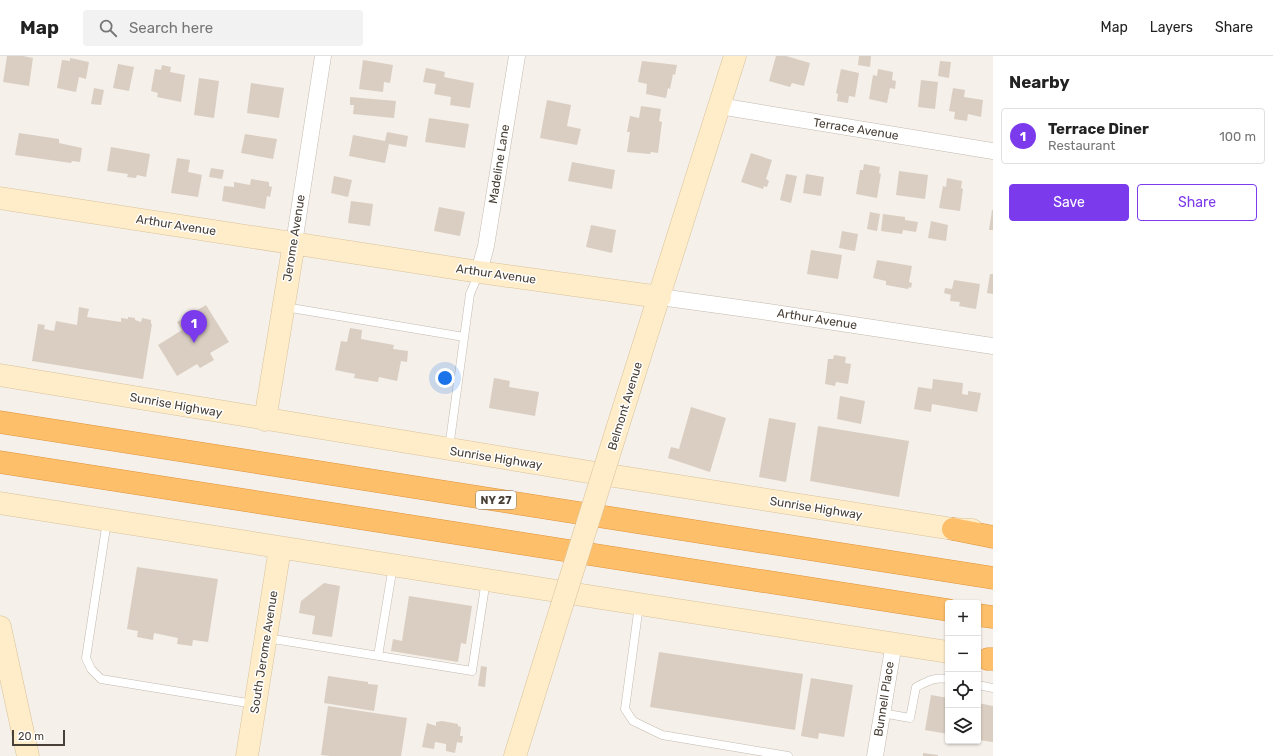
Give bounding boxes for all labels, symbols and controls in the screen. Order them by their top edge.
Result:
search box [83,10,363,46]
text: Map [20,16,59,39]
icon: search [97,17,119,39]
text: Search here [129,19,213,37]
text: Map [1101,19,1128,36]
text: Layers [1150,19,1193,36]
text: Share [1215,19,1253,36]
text: Nearby [1009,72,1070,92]
street label: Terrace Avenue [812,115,900,143]
text: Terrace Diner [1048,120,1149,138]
street label: Madeline Lane [486,123,512,205]
text: 1 [1020,129,1026,144]
text: 100 m [1219,129,1256,144]
text: Restaurant [1048,138,1115,153]
button: Save [1009,184,1129,221]
button: Share [1137,184,1257,221]
street label: Jerome Avenue [280,193,308,282]
street label: Arthur Avenue [135,212,217,238]
street label: Arthur Avenue [455,261,537,287]
street label: Arthur Avenue [776,306,858,332]
pin: 1 [181,310,207,343]
street label: Belmont Avenue [605,360,645,452]
your location [435,368,455,388]
street label: Sunrise Highway [129,390,224,420]
street label: Sunrise Highway [449,444,544,472]
road number: NY 27 [476,491,516,509]
street label: Sunrise Highway [769,494,864,522]
street label: South Jerome Avenue [247,589,281,714]
map controls [945,600,981,744]
button: + [945,600,981,636]
button: − [945,636,981,672]
street label: Bunnell Place [871,660,897,738]
button: locate [945,672,981,708]
button: layers [945,708,981,744]
scale bar [12,728,65,747]
text: 20 m [18,730,44,743]

